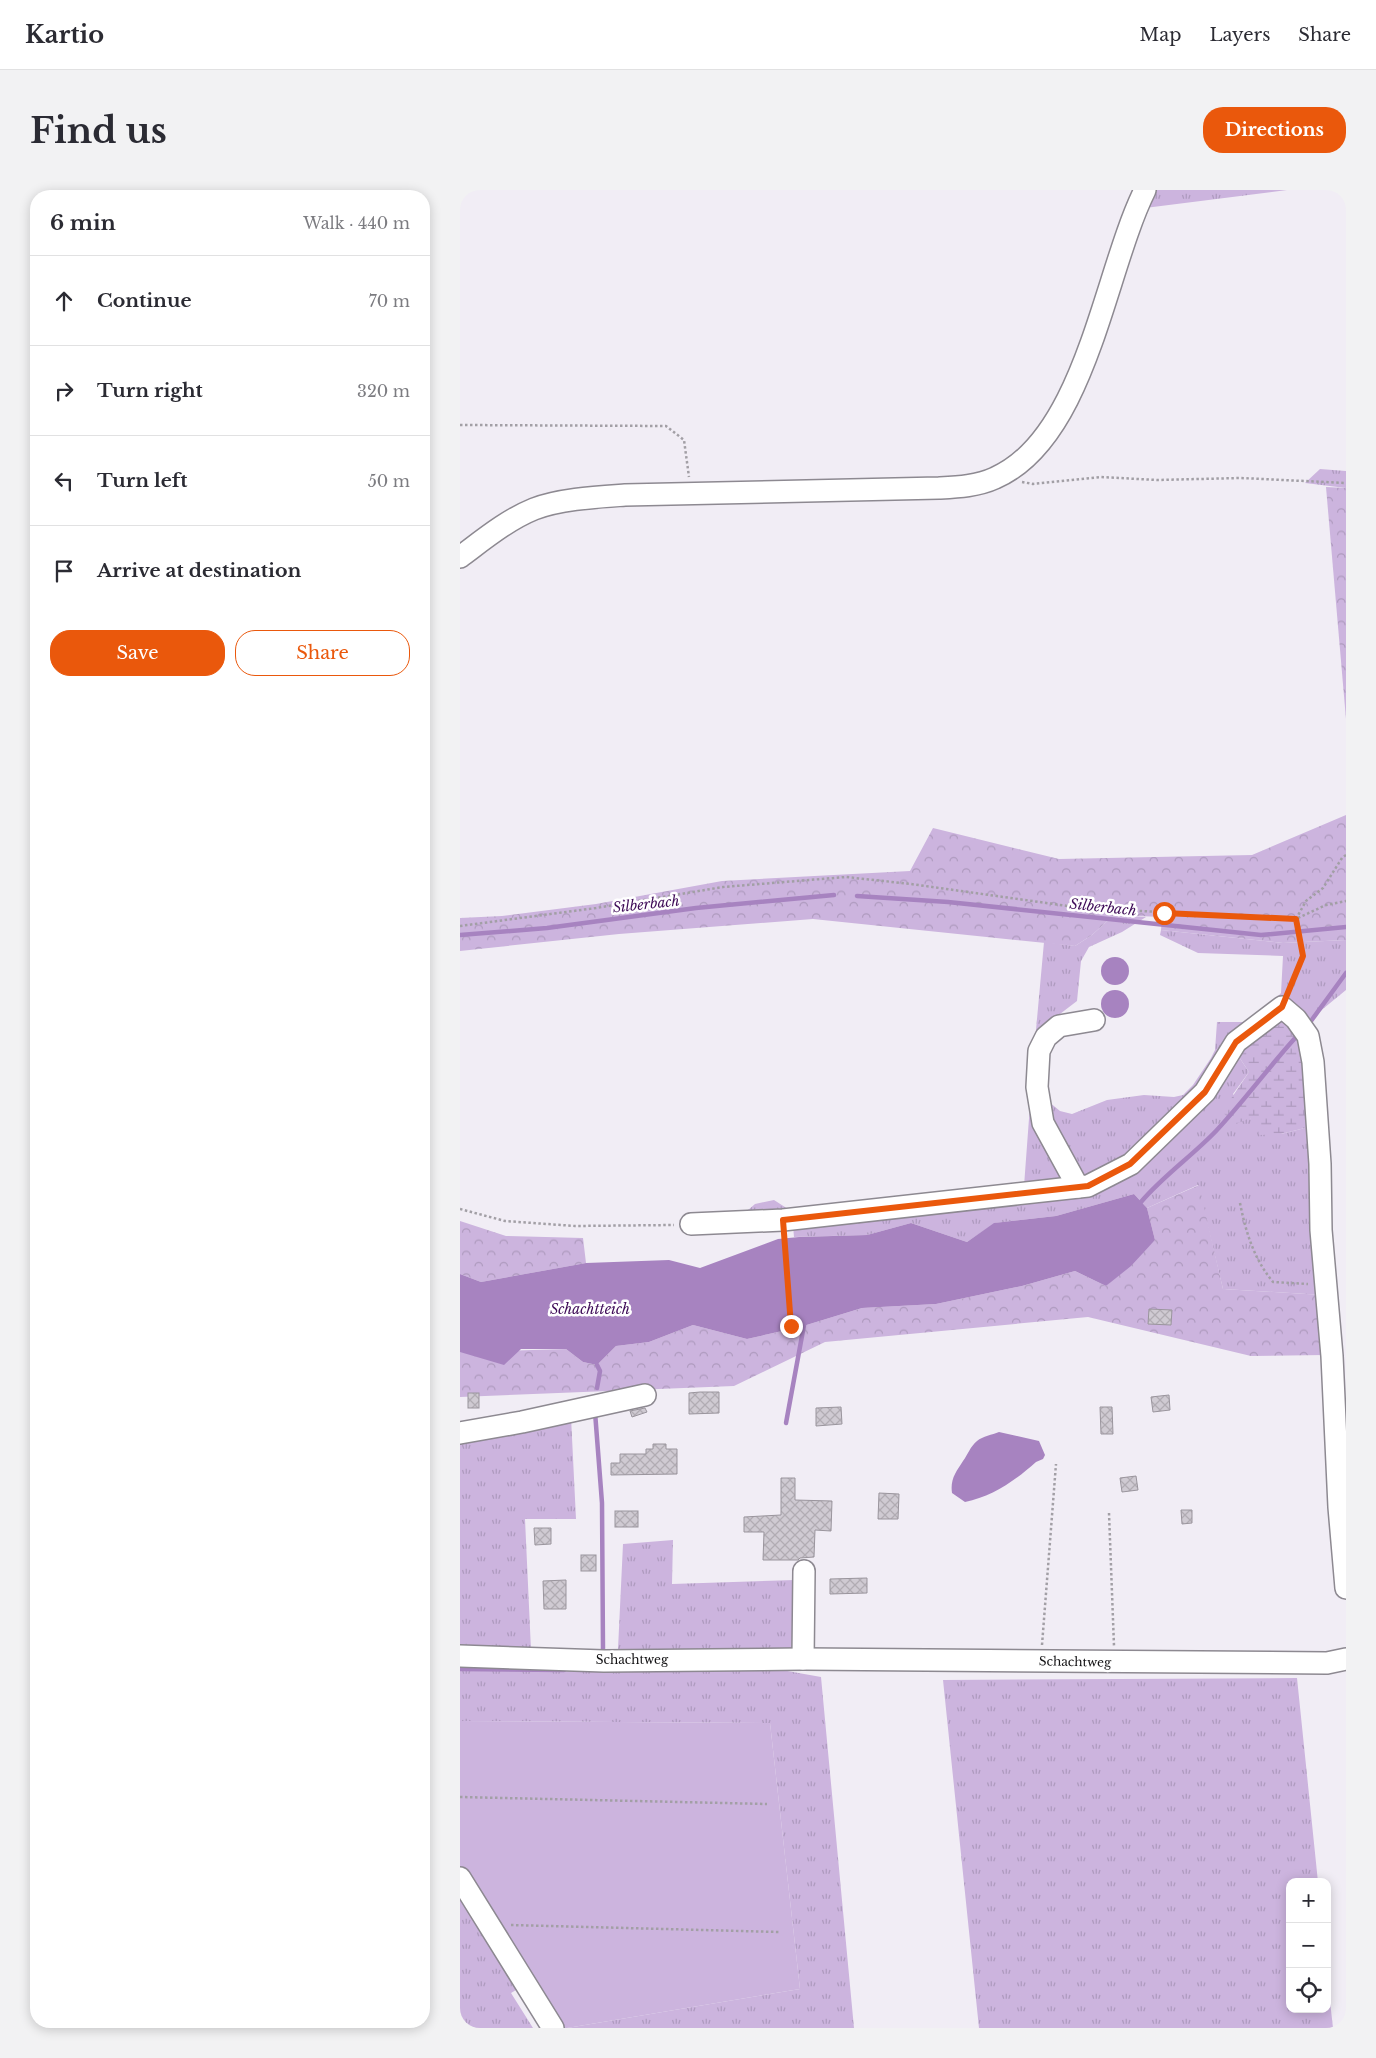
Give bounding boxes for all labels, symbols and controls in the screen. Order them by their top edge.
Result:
text: Kartio [25,20,104,49]
text: Map [1140,24,1181,46]
text: Layers [1209,24,1270,46]
text: Share [1298,24,1351,46]
button: Directions [1203,107,1346,153]
text: Find us [30,109,167,152]
text: 6 min [50,210,116,236]
text: Walk · 440 m [303,213,410,233]
icon: ahead [50,287,78,315]
text: Continue [97,289,192,312]
text: 70 m [369,291,410,311]
icon: right [50,377,78,405]
text: Turn right [97,379,203,402]
text: 320 m [357,381,410,401]
icon: left [50,467,78,495]
text: Turn left [97,469,188,492]
text: 50 m [368,471,410,491]
icon: arrive [50,557,78,585]
text: Arrive at destination [97,559,301,582]
button: Save [50,630,225,676]
button: Share [235,630,410,676]
water label: Silberbach [612,892,680,916]
water label: Silberbach [1069,895,1137,919]
route start [1153,902,1176,925]
water label: Schachtteich [550,1300,630,1318]
route end [780,1315,803,1338]
street label: Schachtweg [596,1652,669,1667]
street label: Schachtweg [1039,1653,1112,1670]
map controls [1286,1878,1331,2013]
button: + [1286,1878,1331,1923]
button: − [1286,1923,1331,1968]
button: locate [1286,1968,1331,2013]

